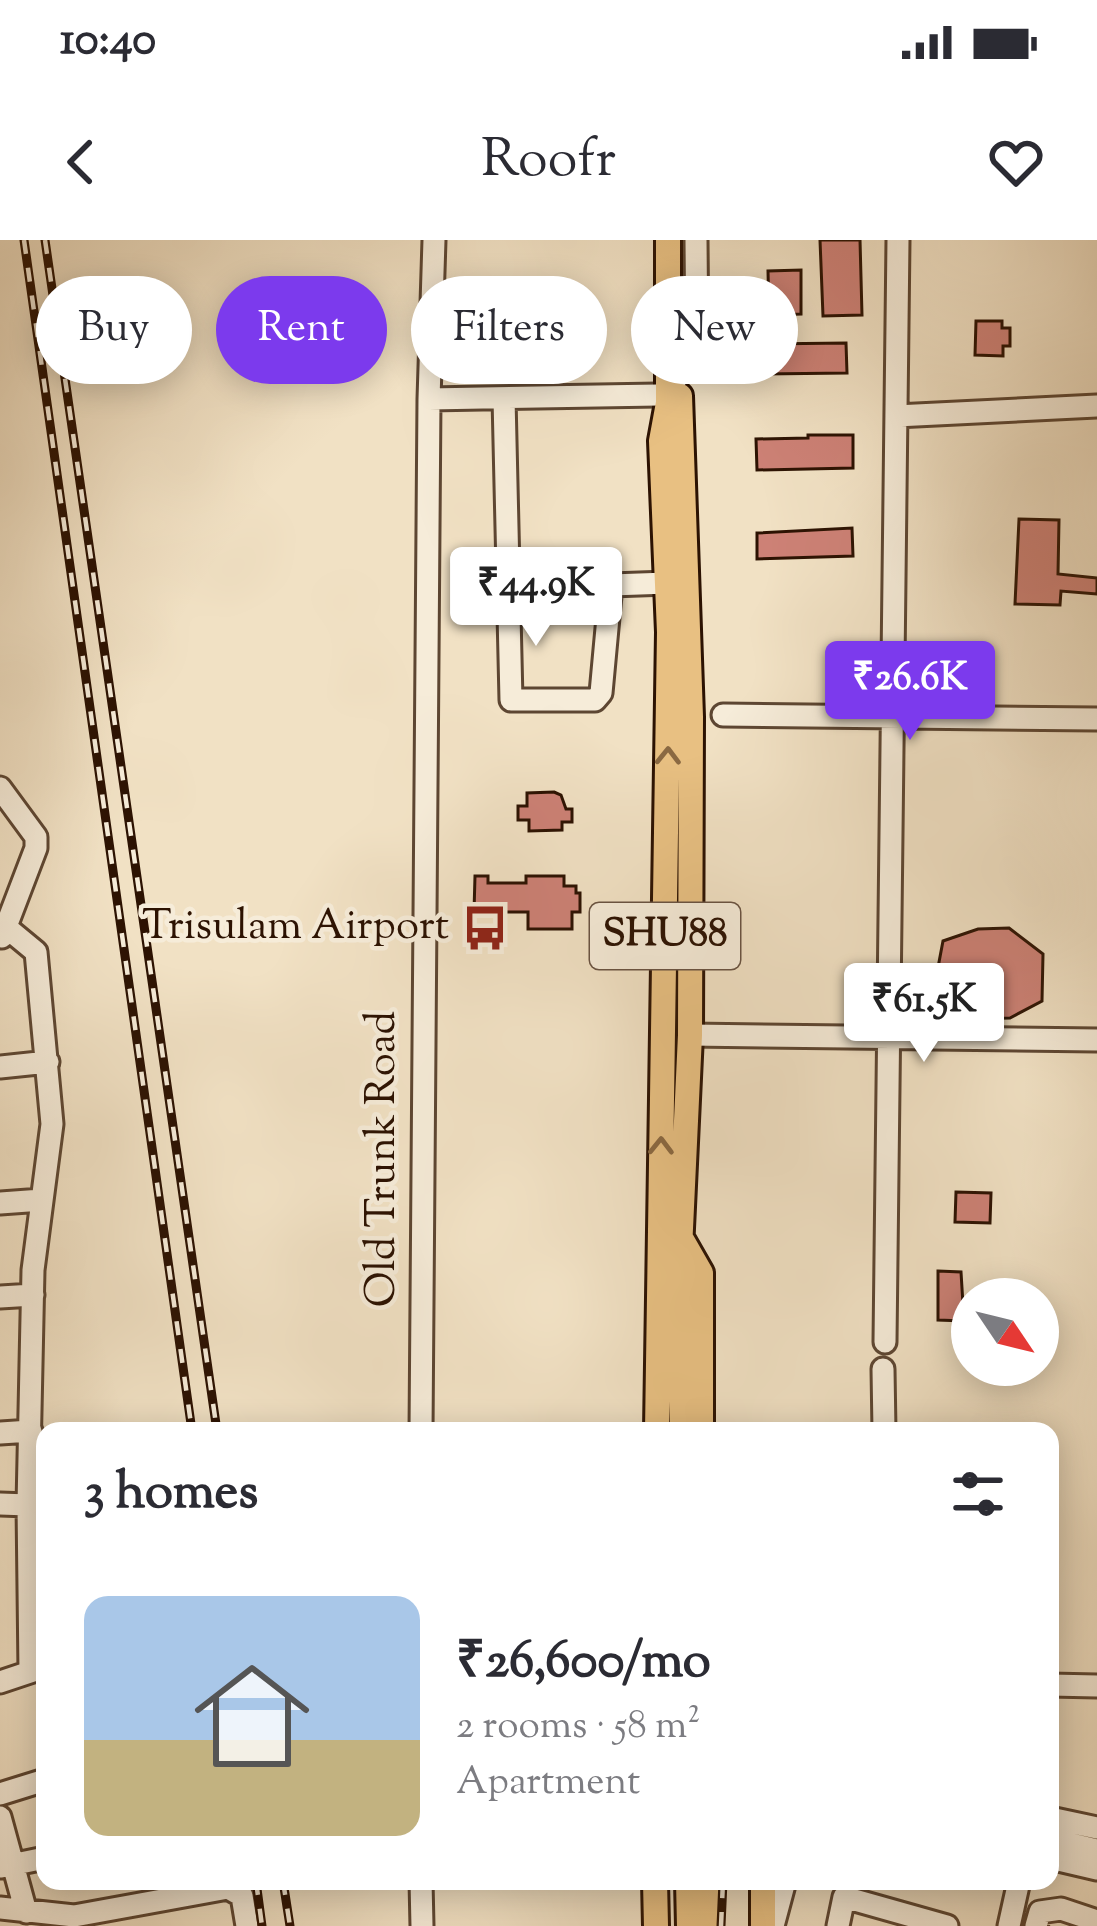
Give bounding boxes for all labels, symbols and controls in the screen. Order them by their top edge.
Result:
text: 10:40 [60,10,156,75]
text: Roofr [481,123,616,201]
icon: back [48,129,114,195]
icon: heart [983,129,1049,195]
chip: Buy [36,276,192,384]
chip: Rent [216,276,387,384]
chip: Filters [411,276,607,384]
chip: New [631,276,798,384]
pin: ₹44.9K [438,547,634,649]
text: ₹44.9K [477,558,595,614]
pin: ₹26.6K [812,641,1008,743]
text: ₹26.6K [852,652,968,708]
one-way arrow [654,746,680,765]
place label: Trisulam Airport [142,898,449,958]
bus stop icon: Trisulam Airport [460,903,510,953]
road number: SHU88 [590,903,740,969]
pin: ₹61.5K [826,963,1022,1065]
text: ₹61.5K [871,974,977,1030]
street label: Old Trunk Road [354,1011,414,1307]
one-way arrow [648,1136,674,1155]
north arrow [951,1278,1059,1386]
map controls [951,1278,1059,1386]
text: 3 homes [84,1458,258,1531]
icon: filters [945,1461,1011,1527]
text: ₹26,600/mo [456,1627,711,1700]
icon: home [180,1644,324,1788]
text: 2 rooms · 58 m² [456,1700,700,1756]
text: Apartment [456,1756,640,1812]

